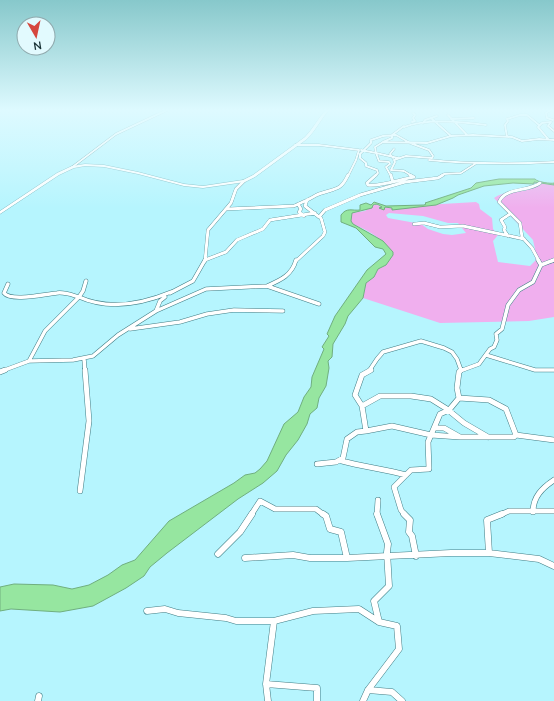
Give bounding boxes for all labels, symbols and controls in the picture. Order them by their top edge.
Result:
north arrow [16,16,56,56]
text: N [32,37,43,53]

